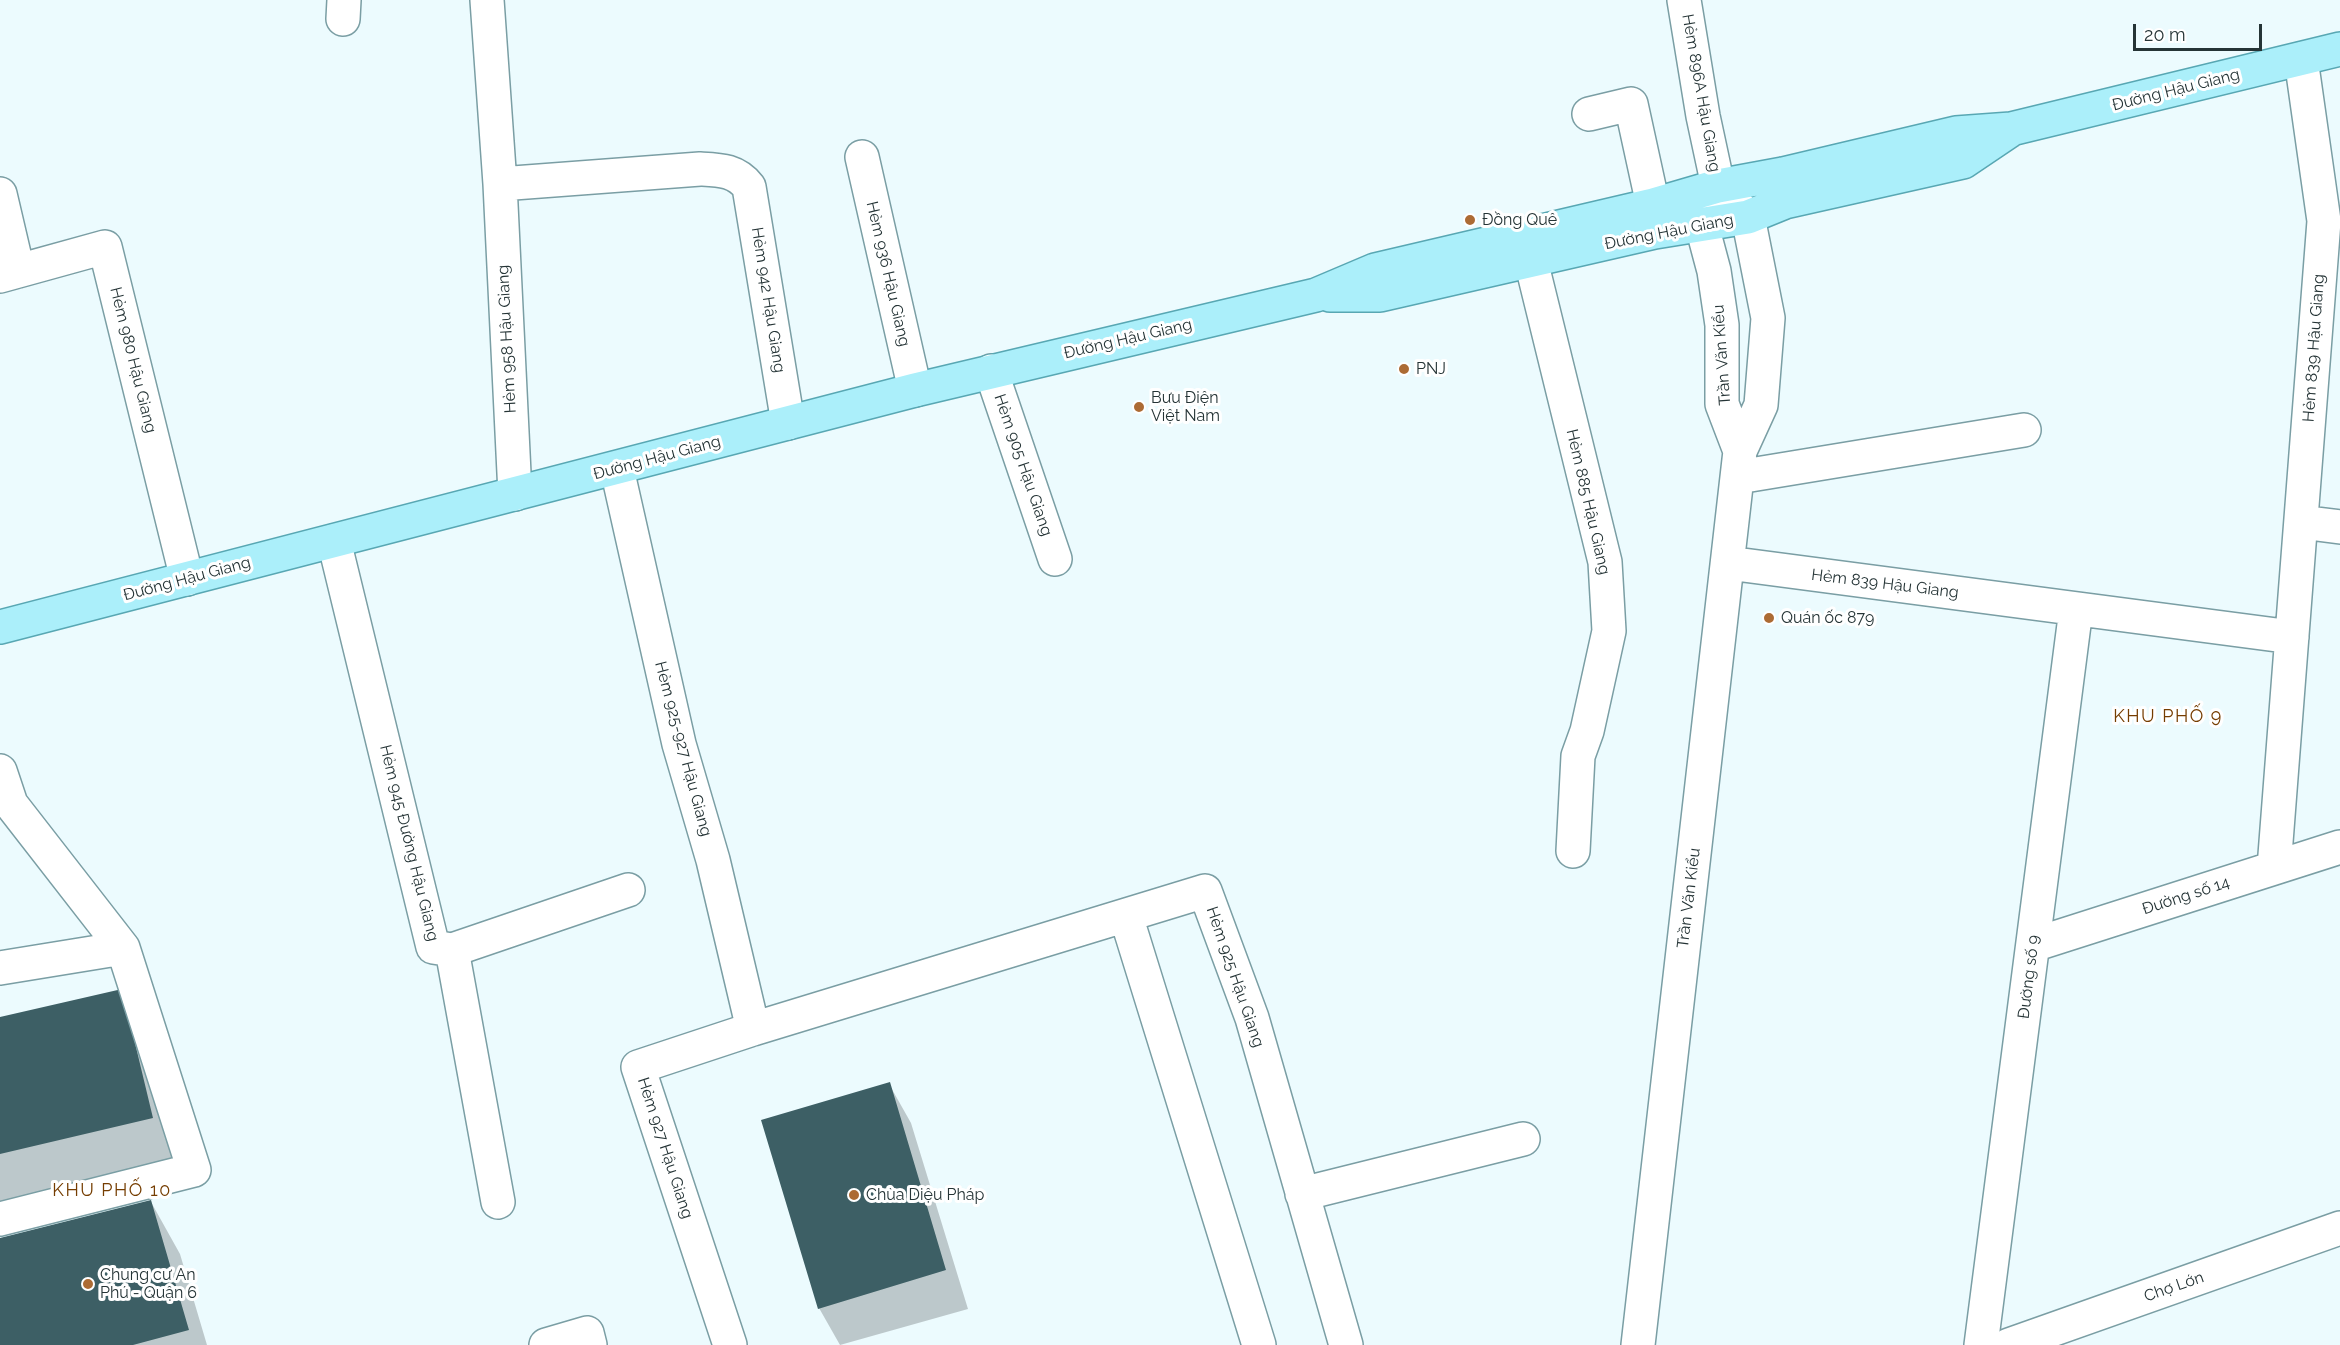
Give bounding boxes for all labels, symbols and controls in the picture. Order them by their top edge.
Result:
street label: Hẻm 896A Hậu Giang [1678,12,1724,174]
scale bar [2136,12,2265,50]
text: 20 m [2144,24,2186,45]
street label: Đường Hậu Giang [2110,65,2242,115]
street label: Hẻm 936 Hậu Giang [862,199,914,349]
place label: Đồng Quê [1482,210,1557,230]
street label: Đường Hậu Giang [1603,210,1735,254]
marker: Đồng Quê [1463,213,1477,227]
street label: Hẻm 942 Hậu Giang [747,226,789,374]
street label: Hẻm 958 Hậu Giang [494,264,520,414]
street label: Hẻm 839 Hậu Giang [2299,273,2329,423]
street label: Hẻm 980 Hậu Giang [106,285,160,435]
street label: Trần Văn Kiểu [1709,304,1735,406]
street label: Đường Hậu Giang [1062,315,1194,363]
place label: PNJ [1416,359,1446,379]
marker: PNJ [1397,362,1411,376]
place label: Bưu Điện Việt Nam [1151,388,1220,426]
street label: Hẻm 905 Hậu Giang [990,391,1056,539]
marker: Bưu Điện Việt Nam [1132,400,1146,414]
street label: Hẻm 885 Hậu Giang [1562,427,1614,577]
street label: Đường Hậu Giang [591,432,723,484]
street label: Đường Hậu Giang [121,553,253,605]
street label: Hẻm 839 Hậu Giang [1810,565,1960,603]
place label: Quán ốc 879 [1781,608,1874,628]
marker: Quán ốc 879 [1762,611,1776,625]
street label: Hẻm 925-927 Hậu Giang [650,659,716,839]
district label: KHU PHỐ 9 [2113,706,2223,728]
street label: Hẻm 945 Đường Hậu Giang [375,743,443,943]
street label: Trần Văn Kiểu [1673,847,1705,949]
street label: Đường số 14 [2140,873,2232,919]
street label: Hẻm 925 Hậu Giang [1202,904,1268,1050]
street label: Đường số 9 [2014,934,2044,1020]
street label: Hẻm 927 Hậu Giang [633,1075,697,1221]
district label: KHU PHỐ 10 [52,1180,172,1202]
place label: Chùa Diệu Pháp [866,1185,984,1205]
marker: Chùa Diệu Pháp [847,1188,861,1202]
place label: Chung cư An Phú - Quận 6 [100,1265,197,1303]
street label: Chợ Lớn [2142,1268,2206,1306]
marker: Chung cư An Phú - Quận 6 [81,1277,95,1291]

